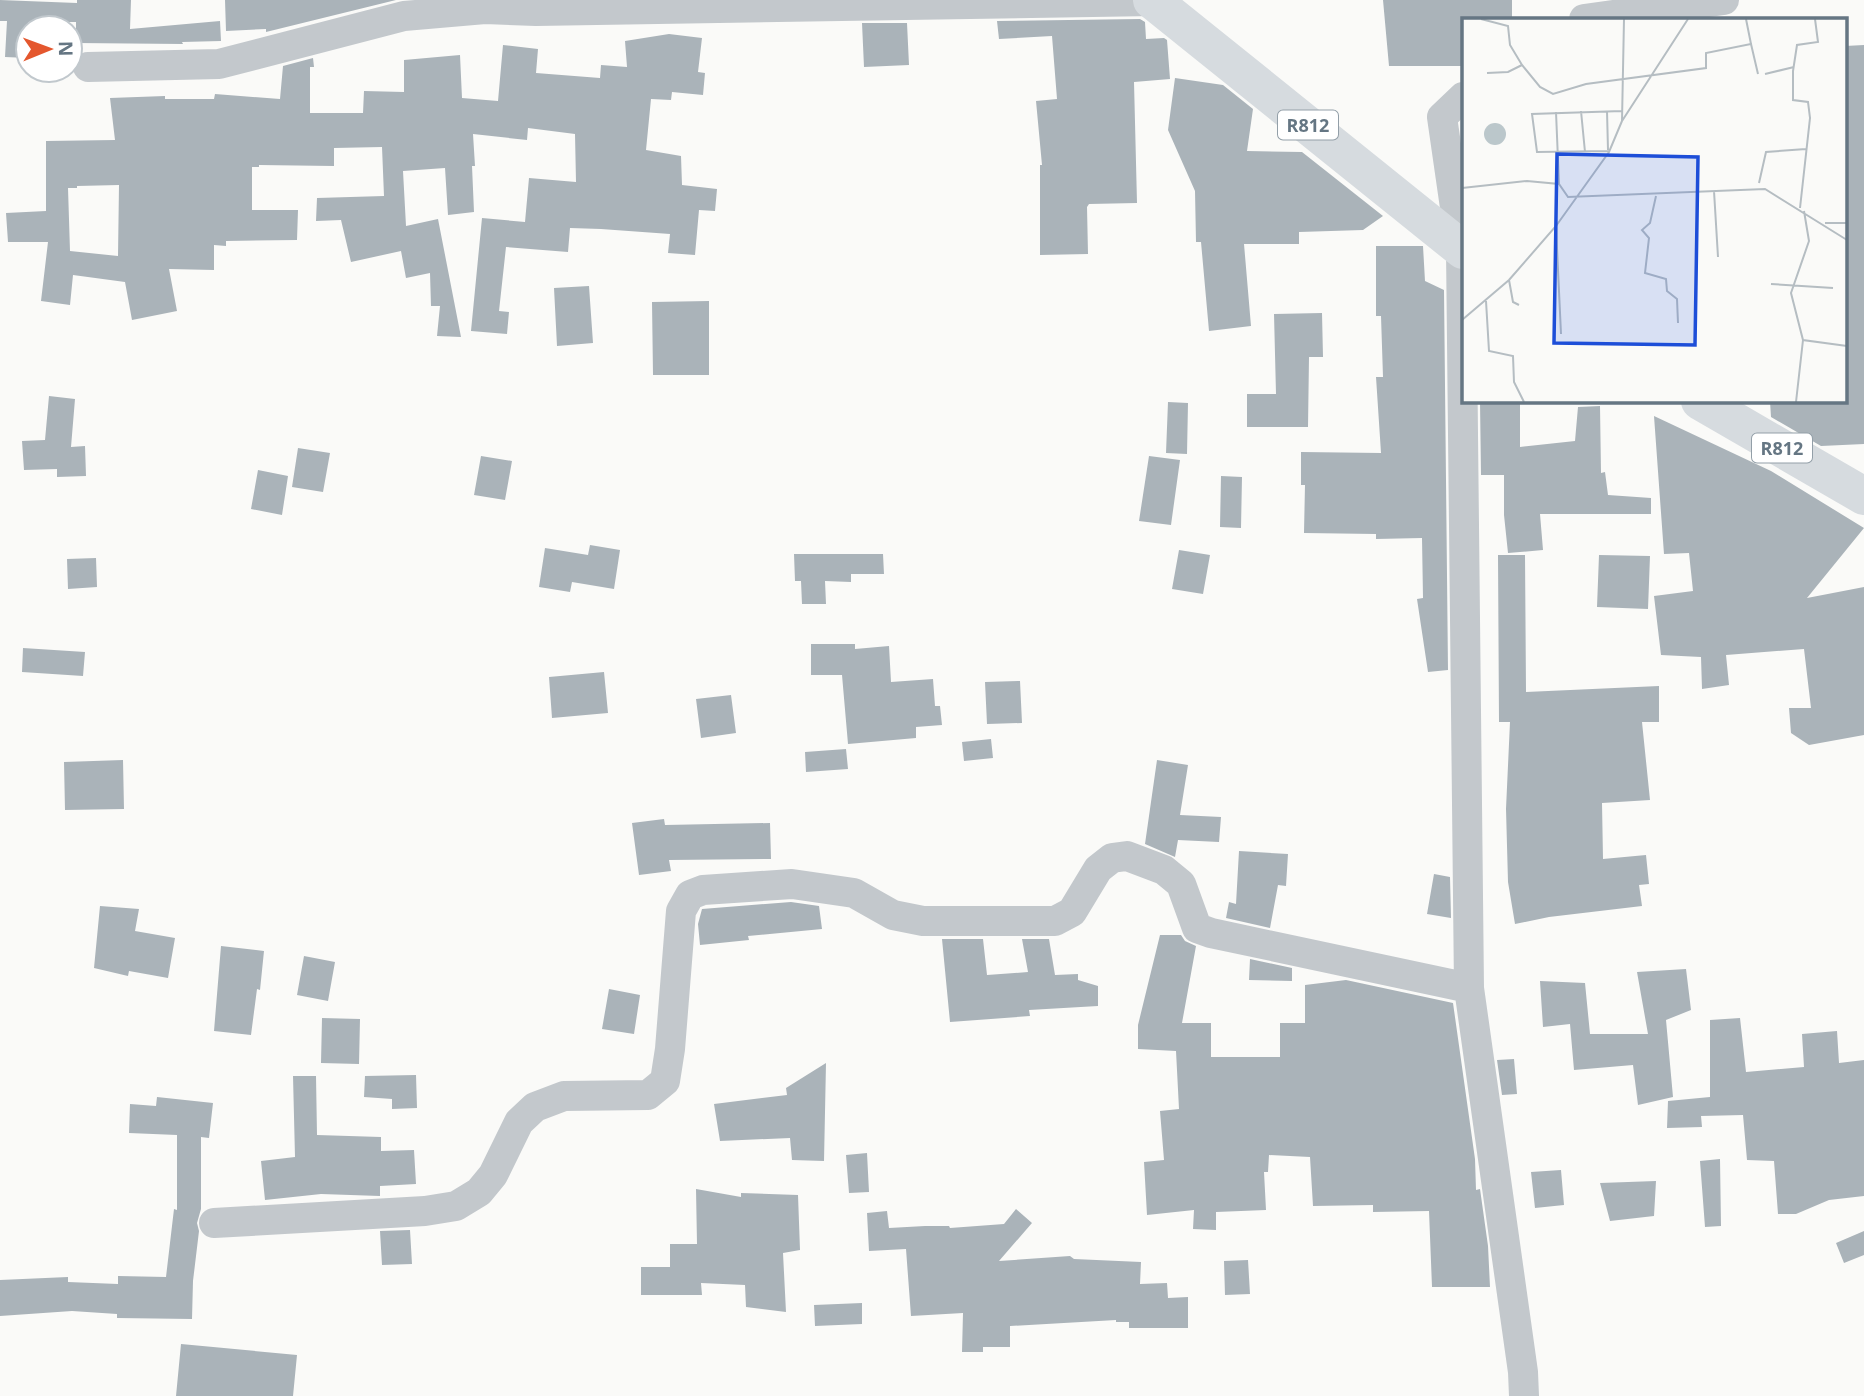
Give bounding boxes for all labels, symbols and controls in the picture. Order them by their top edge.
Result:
north arrow [14,14,84,84]
inset map [1462,18,1846,402]
text: N [53,41,79,57]
road number: R812 [1278,110,1338,140]
road number: R812 [1752,434,1812,462]

